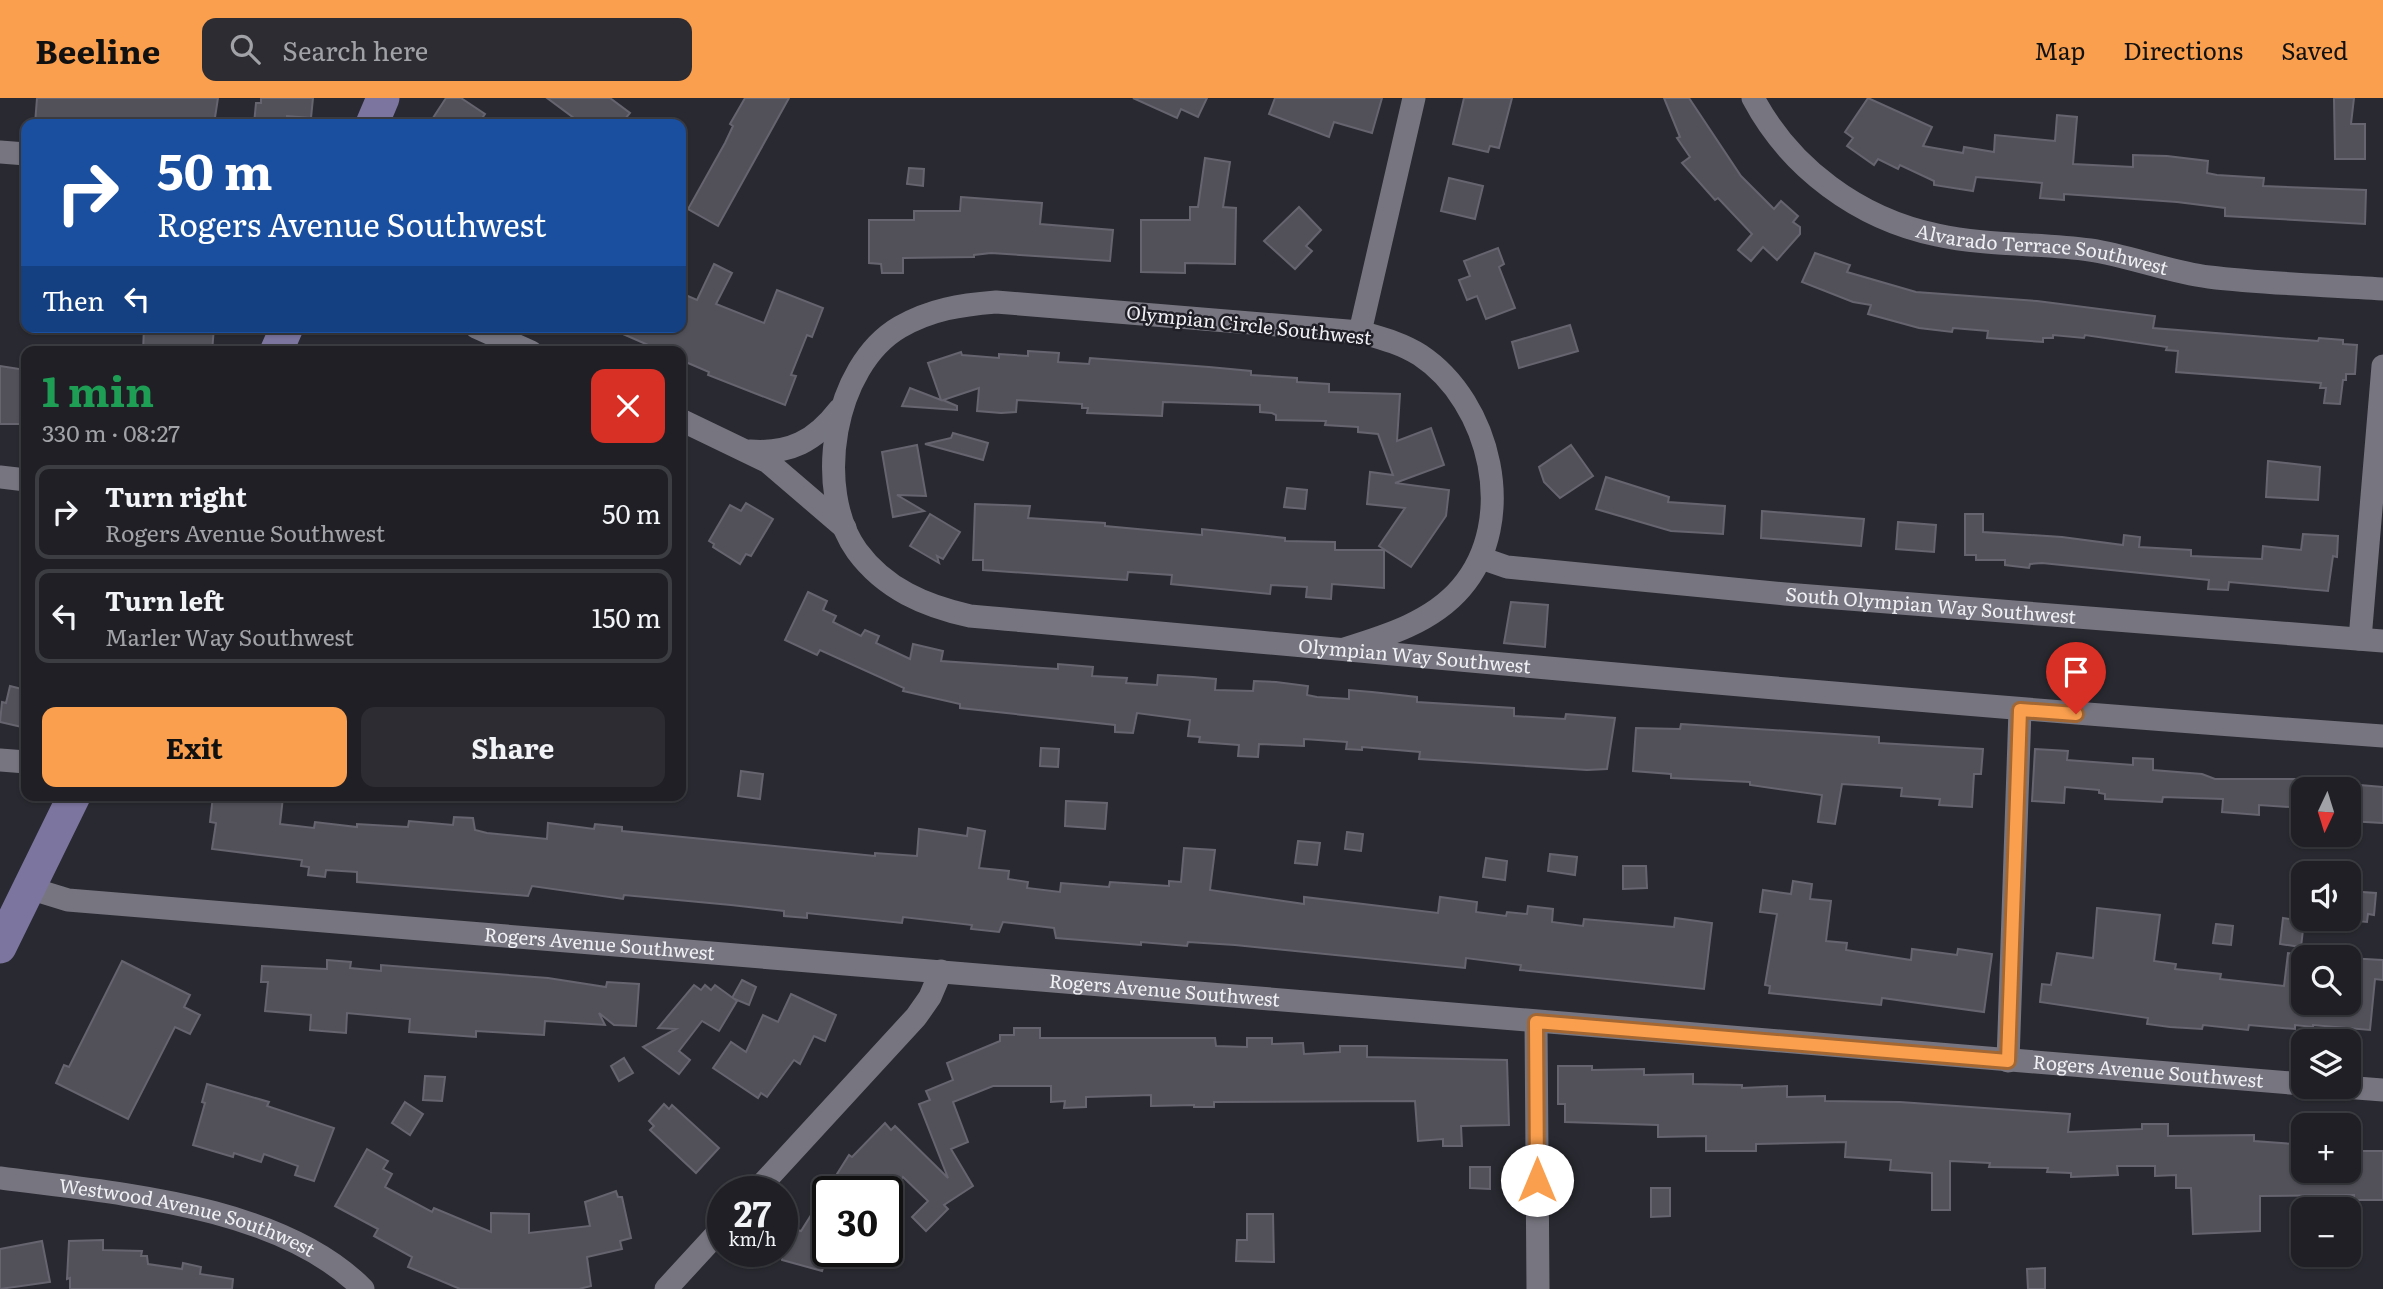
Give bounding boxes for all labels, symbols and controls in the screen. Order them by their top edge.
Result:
search box [202,18,692,81]
text: Beeline [35,25,160,74]
icon: search [226,30,264,68]
text: Search here [282,30,428,69]
text: Map [2034,32,2085,67]
text: Directions [2123,32,2243,67]
text: Saved [2281,32,2348,67]
text: 50 m [157,132,273,205]
icon: right [42,147,133,238]
text: Rogers Avenue Southwest [157,199,547,247]
street label: Alvarado Terrace Southwest [1913,215,2172,281]
text: Then [42,280,104,319]
icon: left [118,280,156,318]
street label: Olympian Circle Southwest [1125,297,1373,351]
text: 1 min [42,358,154,420]
button: close [591,369,665,443]
text: 330 m · 08:27 [42,415,180,449]
text: Turn right [105,476,247,515]
icon: right [46,493,84,531]
text: 50 m [602,493,661,532]
text: Rogers Avenue Southwest [105,515,385,549]
street label: South Olympian Way Southwest [1784,579,2077,630]
text: Turn left [105,580,224,619]
icon: left [46,597,84,635]
text: 150 m [592,597,661,636]
text: Marler Way Southwest [105,619,354,653]
street label: Olympian Way Southwest [1297,631,1532,679]
pin [2046,642,2106,714]
icon: arrive [2057,653,2095,691]
button: Exit [42,707,347,787]
button: Share [361,707,665,787]
north arrow [2291,777,2361,847]
map controls [2291,777,2361,1267]
button: sound [2291,861,2361,931]
street label: Rogers Avenue Southwest [483,919,716,966]
button: search [2291,945,2361,1015]
street label: Rogers Avenue Southwest [1048,966,1281,1013]
button: layers [2291,1029,2361,1099]
street label: Rogers Avenue Southwest [2032,1047,2265,1094]
button: + [2291,1113,2361,1183]
position arrow [1500,1143,1574,1217]
street label: Westwood Avenue Southwest [58,1171,321,1263]
speed limit sign: 30 [812,1176,903,1267]
text: 27 [734,1186,771,1238]
button: − [2291,1197,2361,1267]
text: km/h [729,1225,776,1252]

